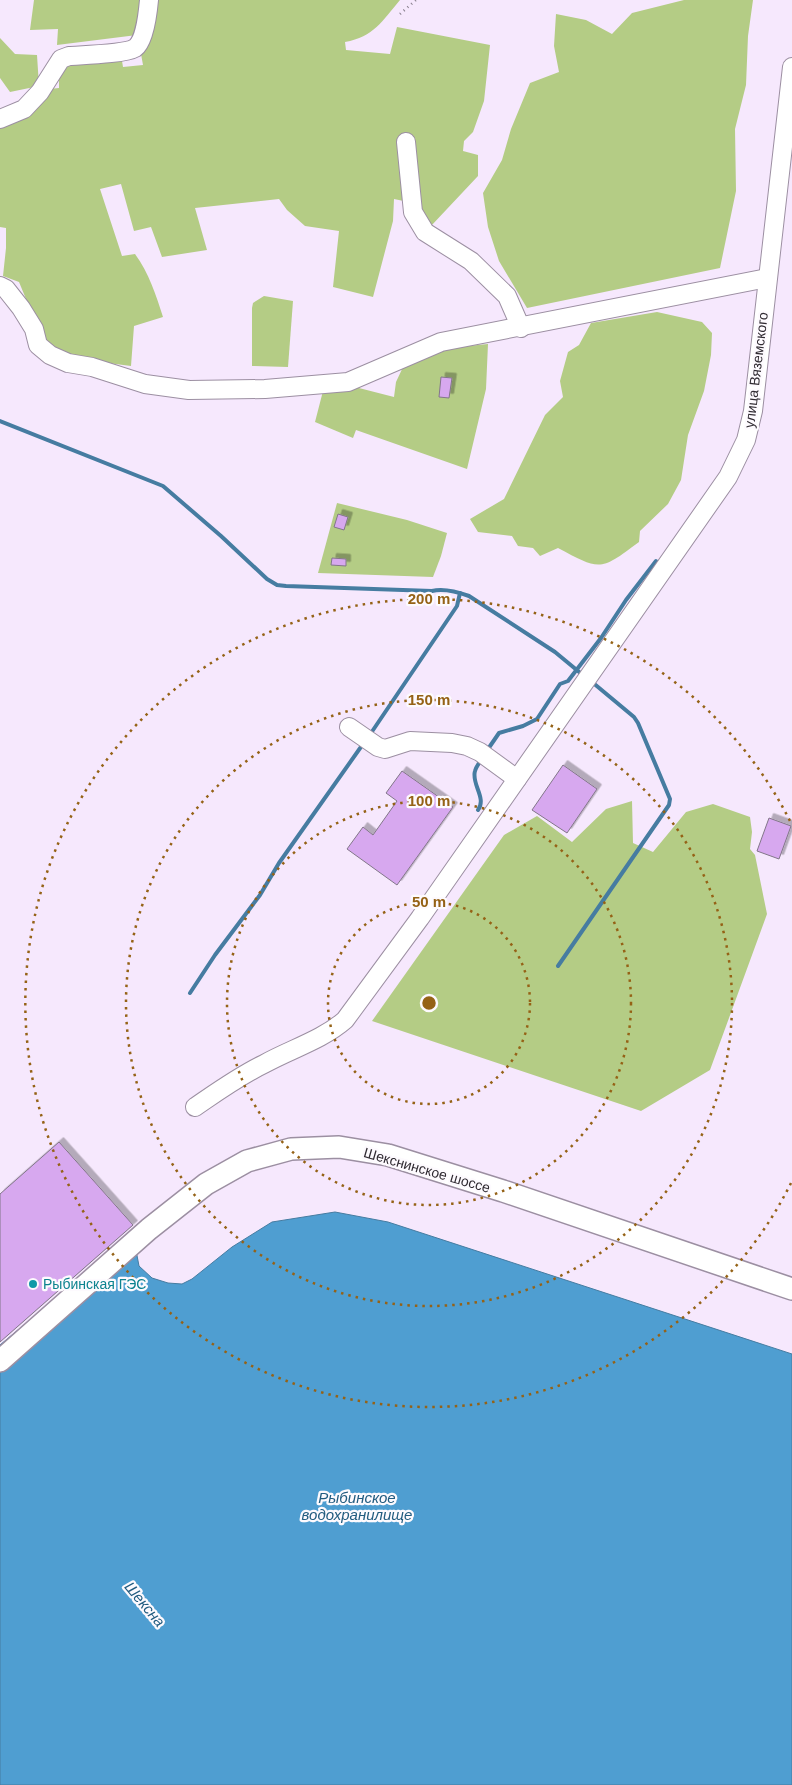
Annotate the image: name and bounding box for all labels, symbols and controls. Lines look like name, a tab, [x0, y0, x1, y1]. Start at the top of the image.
street label: улица Вяземского	[741, 311, 771, 429]
text: 200 m	[408, 590, 450, 607]
text: 150 m	[408, 691, 450, 708]
text: 100 m	[408, 792, 450, 809]
text: 50 m	[412, 893, 446, 910]
centre of rings	[420, 994, 438, 1012]
street label: Шекснинское шоссе	[362, 1144, 492, 1196]
place label: Рыбинская ГЭС	[43, 1276, 146, 1292]
marker: Рыбинская ГЭС	[27, 1278, 39, 1290]
water label: Рыбинское водохранилище	[302, 1489, 412, 1523]
water label: Шексна	[121, 1578, 169, 1630]

